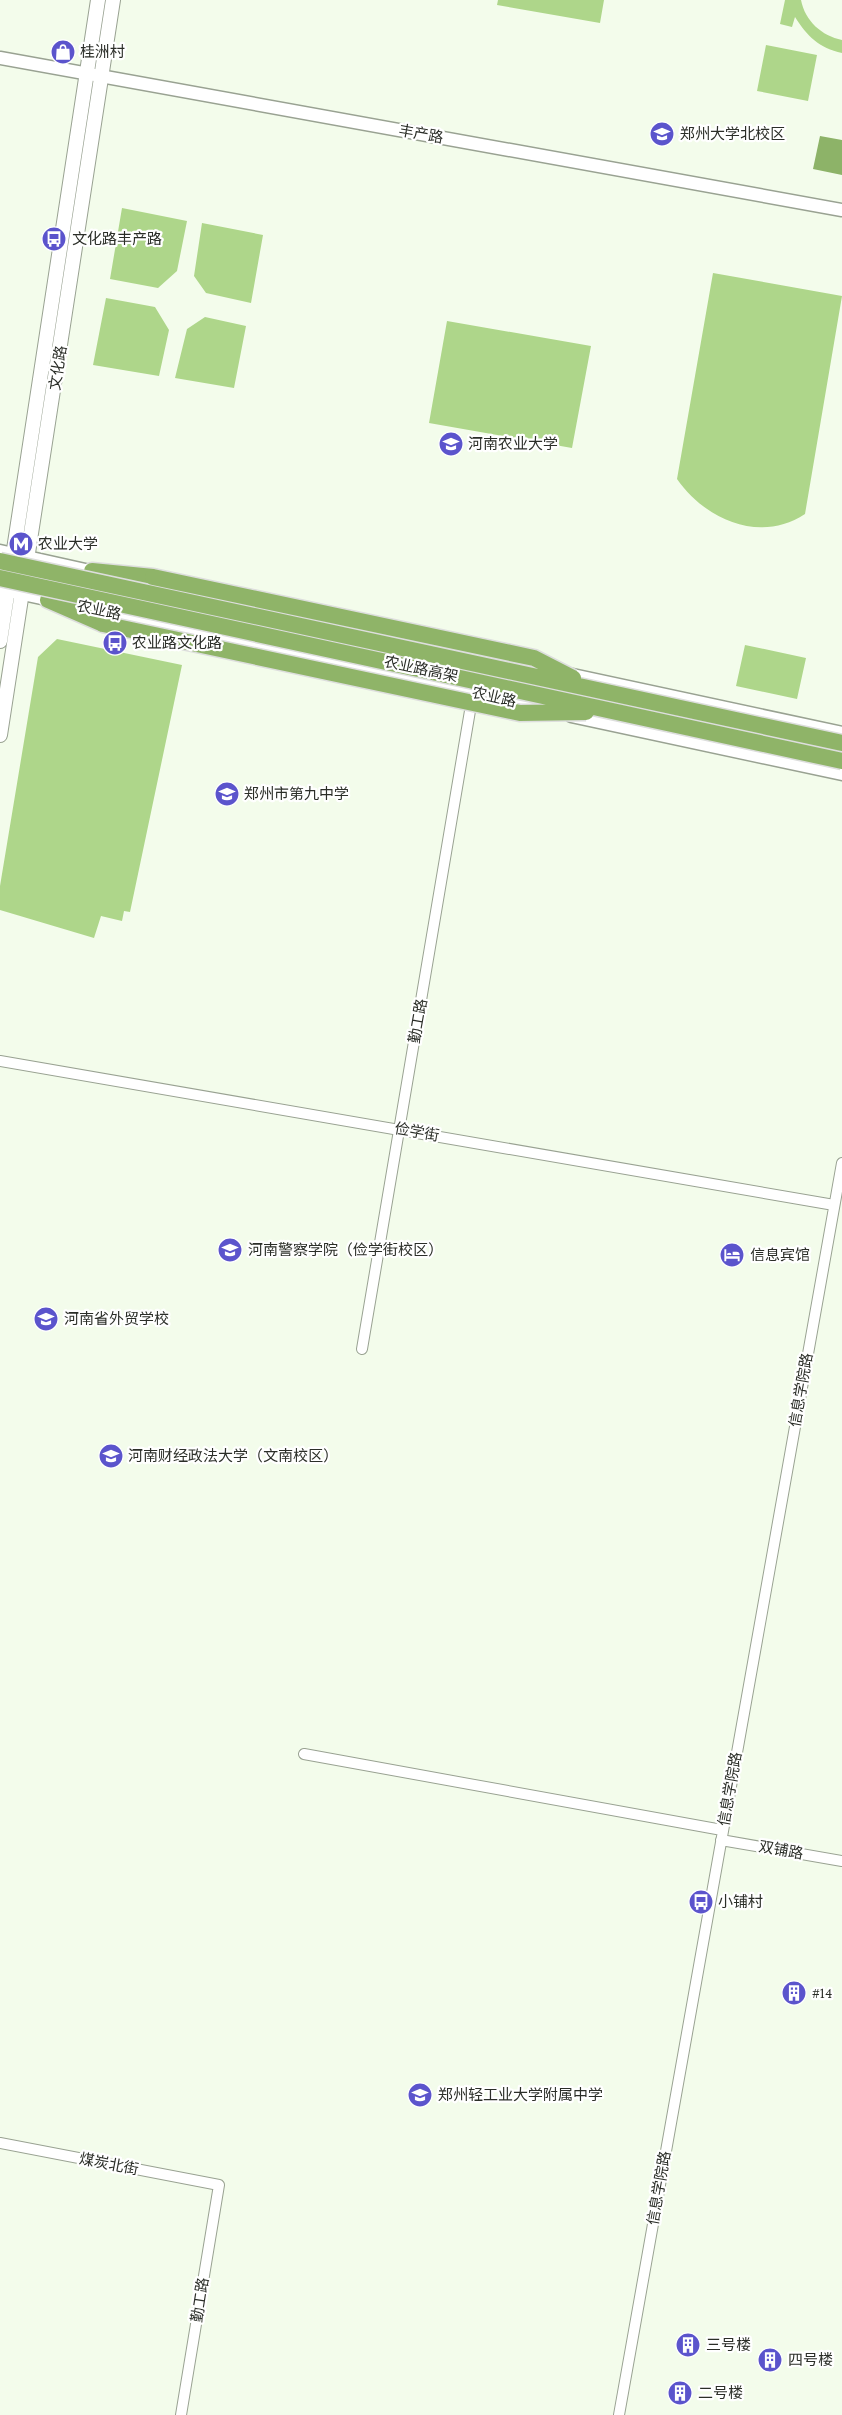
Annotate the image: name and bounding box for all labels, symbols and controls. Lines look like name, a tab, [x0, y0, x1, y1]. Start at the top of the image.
shop icon: 桂洲村	[50, 39, 76, 65]
place label: 桂洲村	[80, 43, 125, 60]
school or university icon: 郑州大学北校区	[649, 121, 675, 147]
street label: 丰产路	[397, 122, 445, 146]
place label: 郑州大学北校区	[680, 125, 785, 142]
bus stop icon: 文化路丰产路	[41, 226, 67, 252]
place label: 文化路丰产路	[72, 230, 162, 247]
street label: 文化路	[46, 344, 69, 391]
school or university icon: 河南农业大学	[438, 431, 464, 457]
place label: 河南农业大学	[468, 436, 558, 452]
metro station icon: 农业大学	[8, 531, 34, 557]
place label: 农业大学	[38, 536, 98, 552]
street label: 农业路	[75, 597, 123, 623]
bus stop icon: 农业路文化路	[102, 630, 128, 656]
place label: 农业路文化路	[132, 634, 222, 651]
street label: 农业路高架	[383, 653, 459, 685]
street label: 农业路	[470, 684, 518, 710]
school or university icon: 郑州市第九中学	[214, 781, 240, 807]
place label: 郑州市第九中学	[244, 785, 349, 802]
street label: 勤工路	[406, 997, 430, 1045]
street label: 俭学街	[393, 1120, 441, 1144]
school or university icon: 河南警察学院（俭学街校区）	[217, 1237, 243, 1263]
place label: 河南警察学院（俭学街校区）	[248, 1241, 443, 1258]
hotel icon: 信息宾馆	[719, 1242, 745, 1268]
place label: 信息宾馆	[750, 1247, 810, 1263]
school or university icon: 河南省外贸学校	[33, 1306, 59, 1332]
place label: 河南省外贸学校	[64, 1310, 169, 1327]
street label: 信息学院路	[787, 1352, 815, 1428]
school or university icon: 河南财经政法大学（文南校区）	[98, 1443, 124, 1469]
place label: 河南财经政法大学（文南校区）	[128, 1447, 338, 1464]
street label: 信息学院路	[716, 1751, 744, 1827]
street label: 双铺路	[757, 1838, 805, 1862]
bus stop icon: 小铺村	[688, 1889, 714, 1915]
place label: 小铺村	[718, 1893, 763, 1910]
building icon: #14	[781, 1980, 807, 2006]
place label: #14	[812, 1985, 832, 2001]
school or university icon: 郑州轻工业大学附属中学	[407, 2082, 433, 2108]
place label: 郑州轻工业大学附属中学	[438, 2086, 603, 2103]
street label: 煤炭北街	[78, 2149, 140, 2178]
street label: 信息学院路	[645, 2150, 673, 2226]
street label: 勤工路	[189, 2277, 211, 2323]
building icon: 三号楼	[675, 2332, 701, 2358]
place label: 三号楼	[706, 2337, 751, 2353]
building icon: 四号楼	[757, 2347, 783, 2373]
place label: 四号楼	[788, 2352, 833, 2368]
building icon: 二号楼	[667, 2380, 693, 2406]
place label: 二号楼	[698, 2385, 743, 2401]

